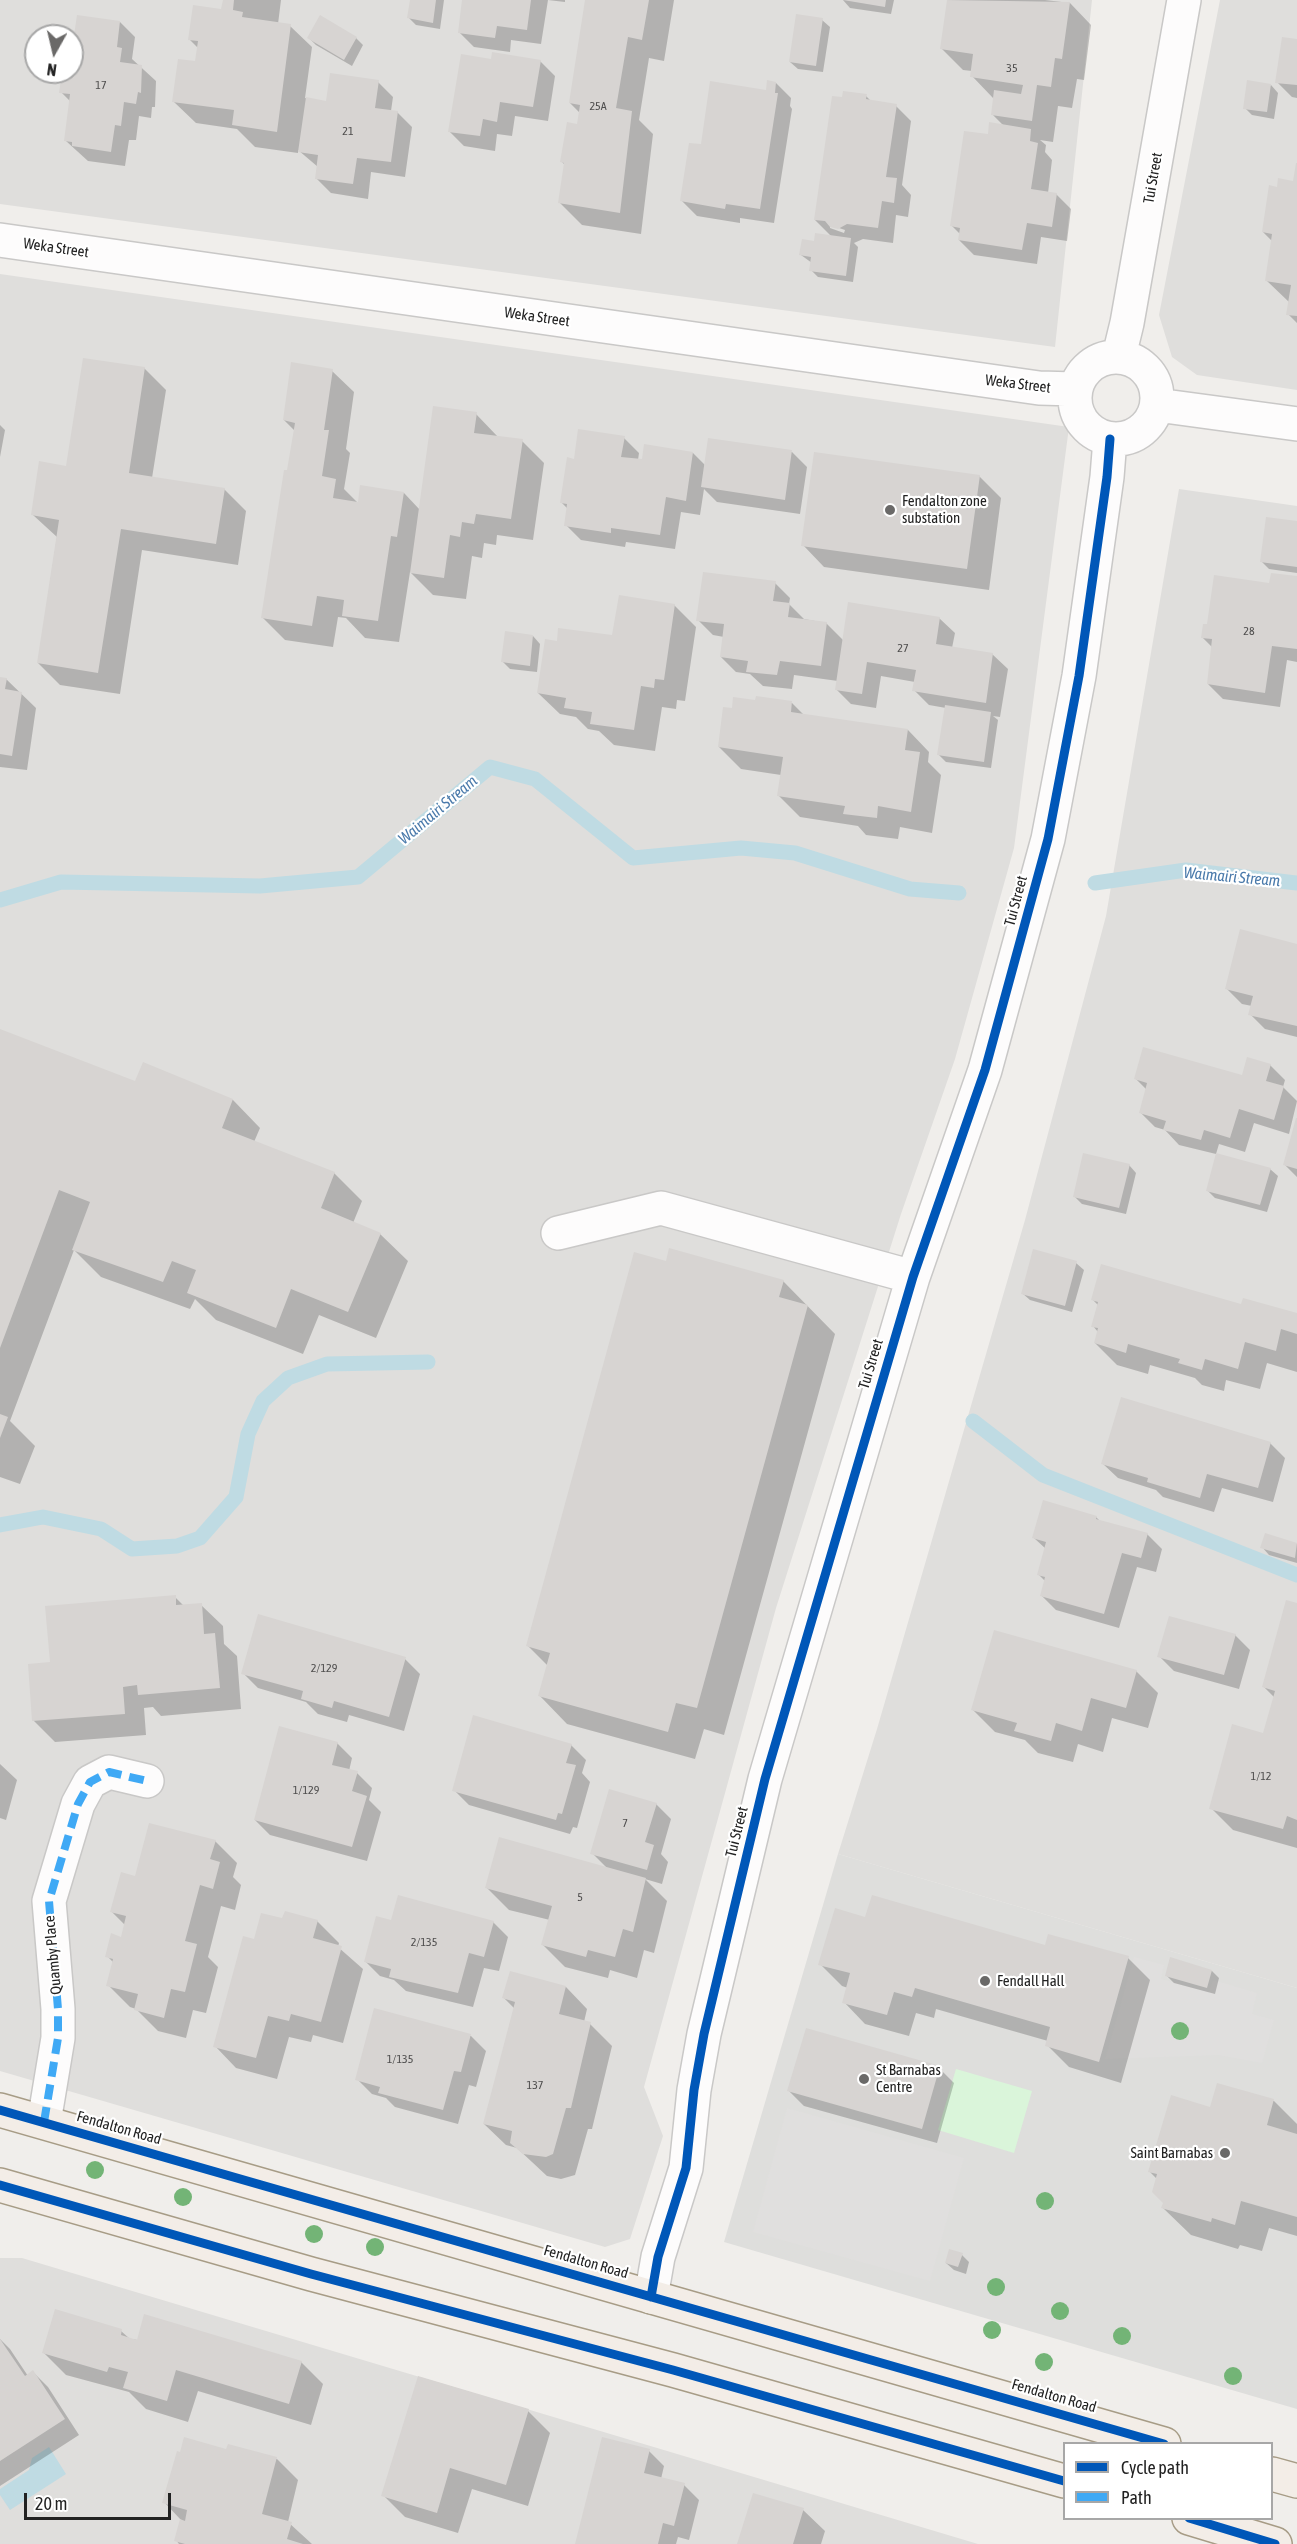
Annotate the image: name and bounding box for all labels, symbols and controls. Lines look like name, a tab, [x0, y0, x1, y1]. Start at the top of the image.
north arrow	[24, 24, 84, 84]
text: N	[46, 60, 58, 79]
house number: 35	[1006, 61, 1018, 75]
house number: 17	[95, 78, 107, 92]
house number: 25A	[589, 99, 607, 113]
house number: 21	[342, 124, 354, 138]
street label: Tui Street	[1140, 151, 1166, 205]
street label: Weka Street	[22, 235, 90, 261]
street label: Weka Street	[503, 304, 571, 330]
street label: Weka Street	[984, 371, 1052, 397]
place label: Fendalton zone substation	[902, 492, 987, 527]
marker: Fendalton zone substation	[883, 503, 897, 517]
house number: 28	[1243, 624, 1255, 638]
house number: 27	[897, 641, 909, 655]
water label: Waimairi Stream	[395, 771, 481, 849]
water label: Waimairi Stream	[1183, 863, 1281, 891]
street label: Tui Street	[1001, 874, 1031, 928]
street label: Tui Street	[855, 1337, 887, 1391]
house number: 2/129	[311, 1661, 337, 1675]
house number: 1/12	[1251, 1769, 1271, 1783]
house number: 1/129	[293, 1783, 319, 1797]
street label: Tui Street	[722, 1805, 752, 1859]
house number: 7	[622, 1816, 628, 1830]
house number: 5	[577, 1890, 583, 1904]
street label: Quamby Place	[41, 1915, 65, 1995]
house number: 2/135	[411, 1935, 437, 1949]
place label: Fendall Hall	[997, 1972, 1065, 1990]
marker: Fendall Hall	[978, 1974, 992, 1988]
house number: 1/135	[387, 2052, 413, 2066]
place label: St Barnabas Centre	[876, 2061, 941, 2096]
marker: St Barnabas Centre	[857, 2072, 871, 2086]
house number: 137	[527, 2078, 543, 2092]
street label: Fendalton Road	[75, 2107, 163, 2149]
place label: Saint Barnabas	[1130, 2144, 1213, 2162]
marker: Saint Barnabas	[1218, 2146, 1232, 2160]
street label: Fendalton Road	[542, 2241, 630, 2283]
street label: Fendalton Road	[1010, 2375, 1098, 2417]
legend	[1063, 2442, 1273, 2520]
text: Cycle path	[1121, 2457, 1189, 2478]
scale bar	[27, 2481, 174, 2519]
text: Path	[1121, 2487, 1152, 2508]
text: 20 m	[35, 2493, 67, 2514]

